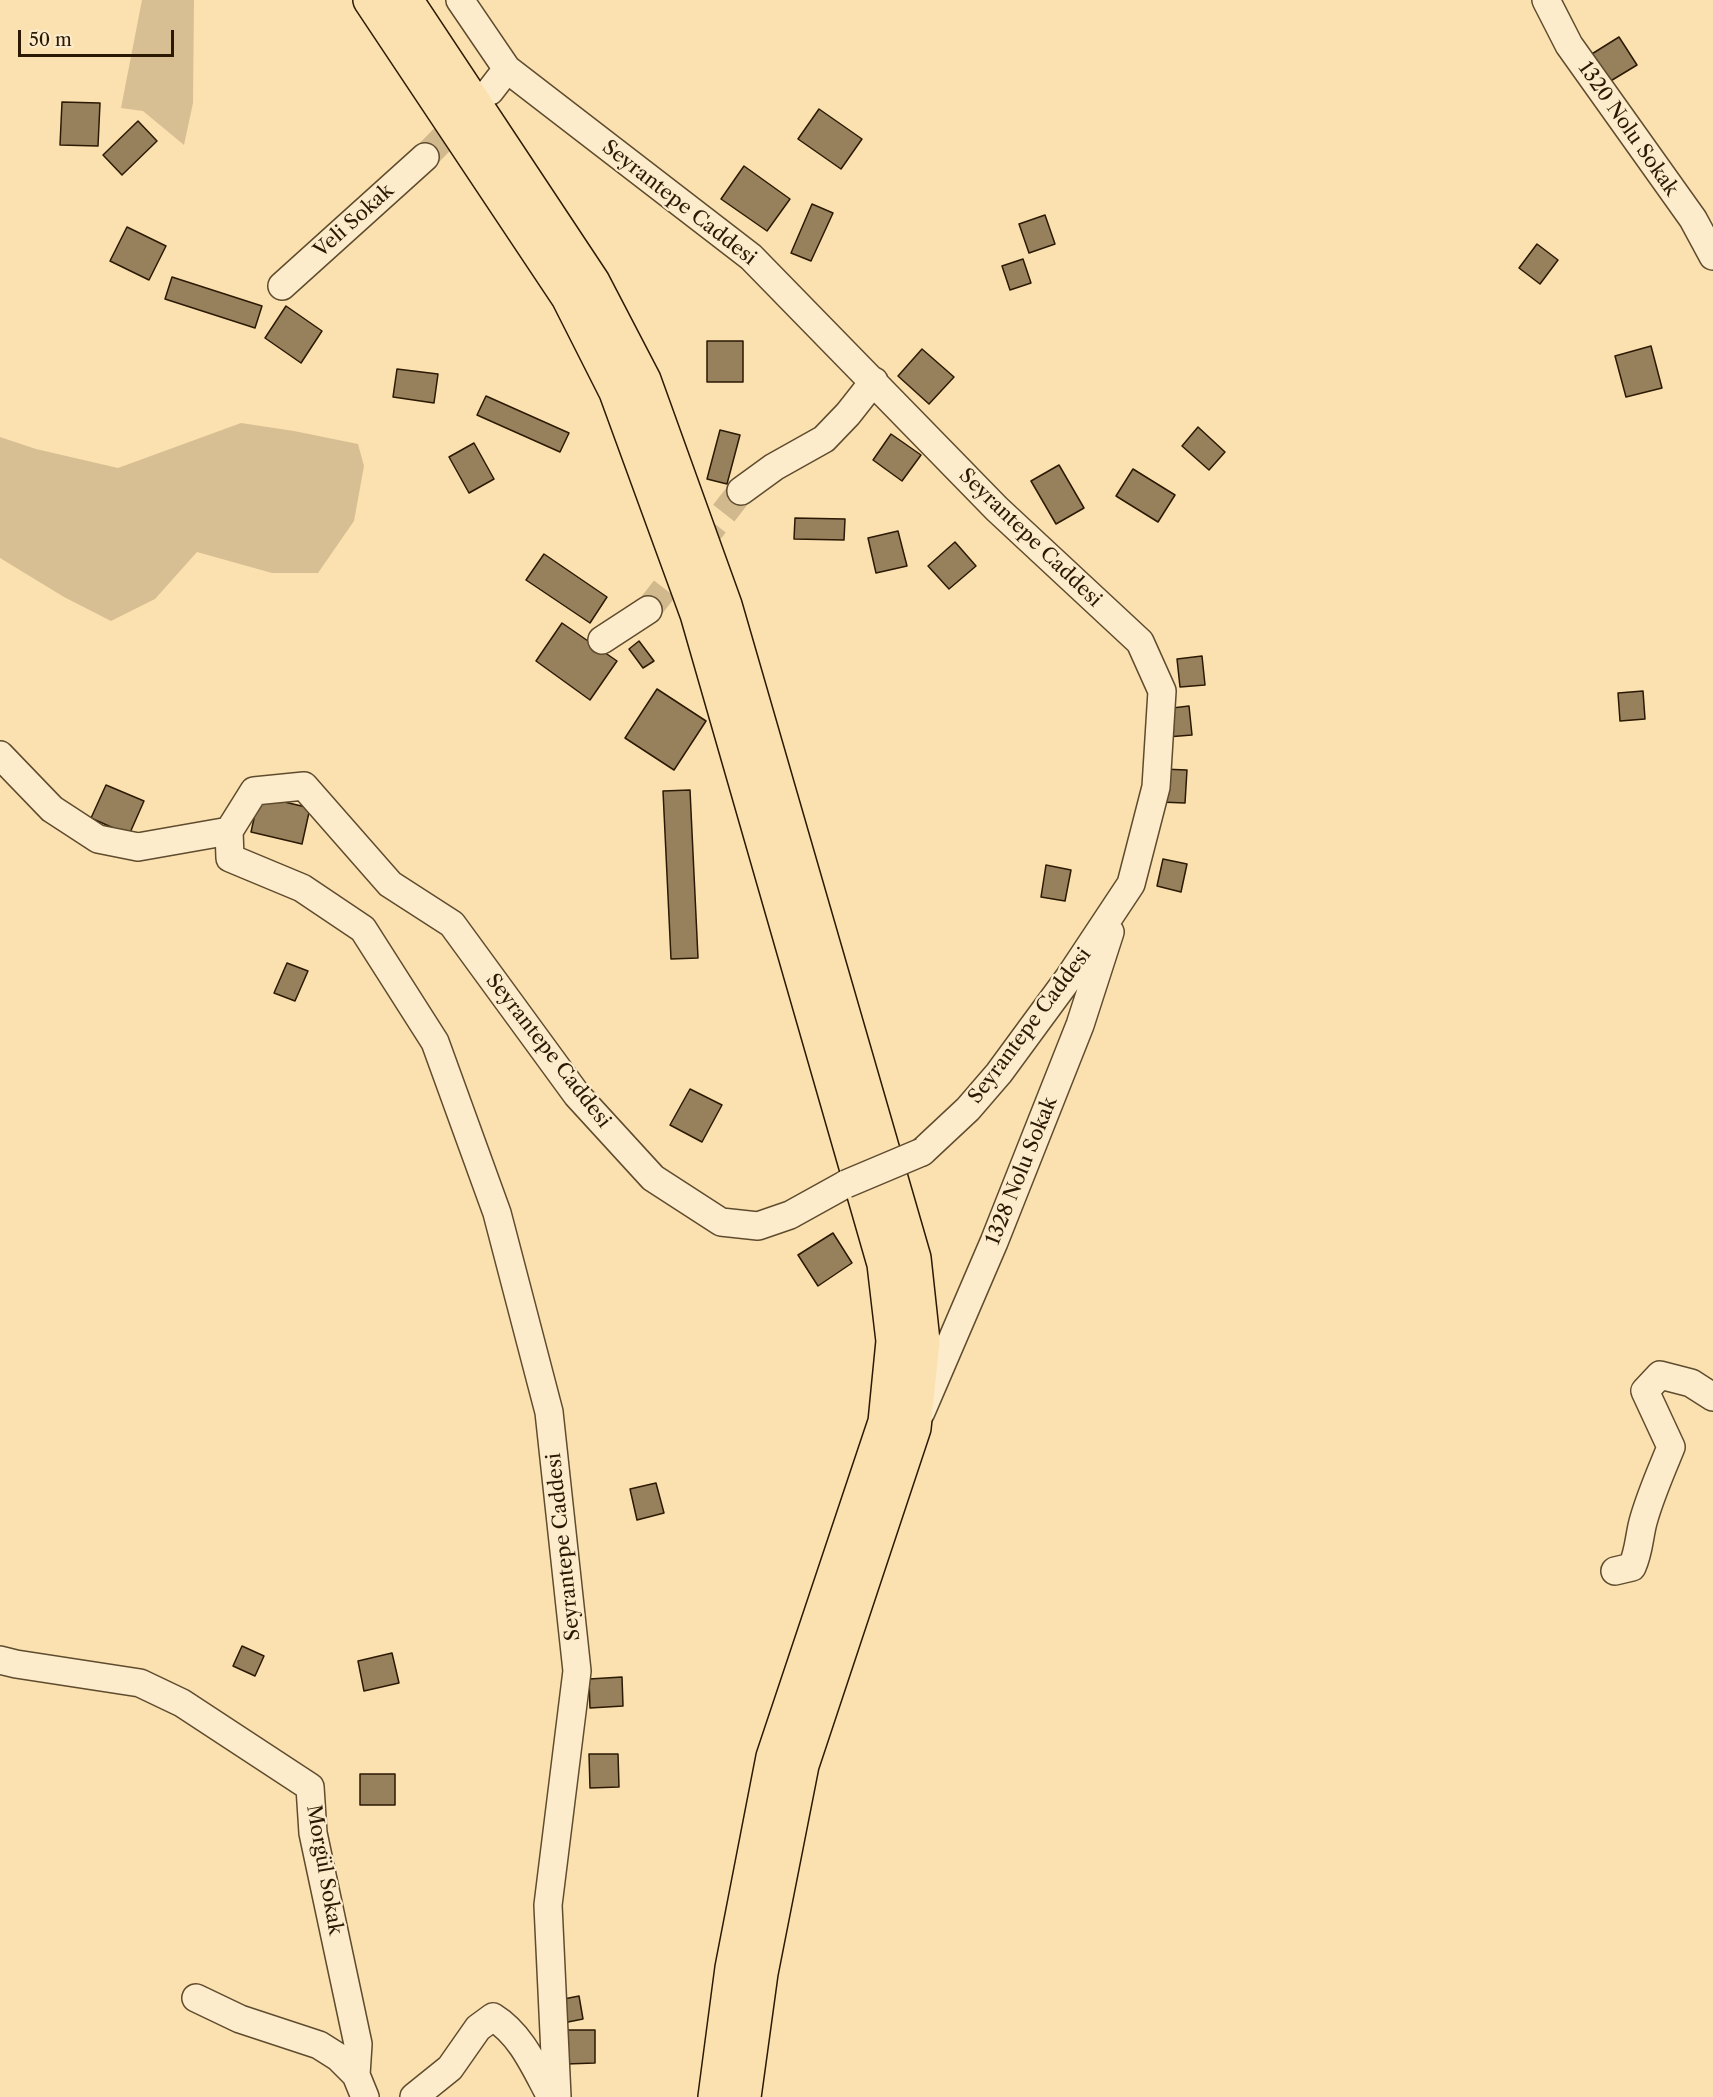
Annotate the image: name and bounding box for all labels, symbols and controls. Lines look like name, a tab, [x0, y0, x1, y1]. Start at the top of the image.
scale bar	[21, 18, 177, 56]
text: 50 m	[29, 29, 72, 51]
street label: 1320 Nolu Sokak	[1573, 57, 1683, 201]
street label: Seyrantepe Caddesi	[597, 135, 761, 271]
street label: Veli Sokak	[309, 179, 399, 263]
street label: Seyrantepe Caddesi	[954, 464, 1106, 612]
street label: Seyrantepe Caddesi	[964, 943, 1096, 1109]
street label: Seyrantepe Caddesi	[480, 969, 616, 1133]
street label: 1328 Nolu Sokak	[981, 1094, 1063, 1248]
street label: Seyrantepe Caddesi	[542, 1452, 586, 1642]
street label: Morgül Sokak	[301, 1803, 347, 1937]

